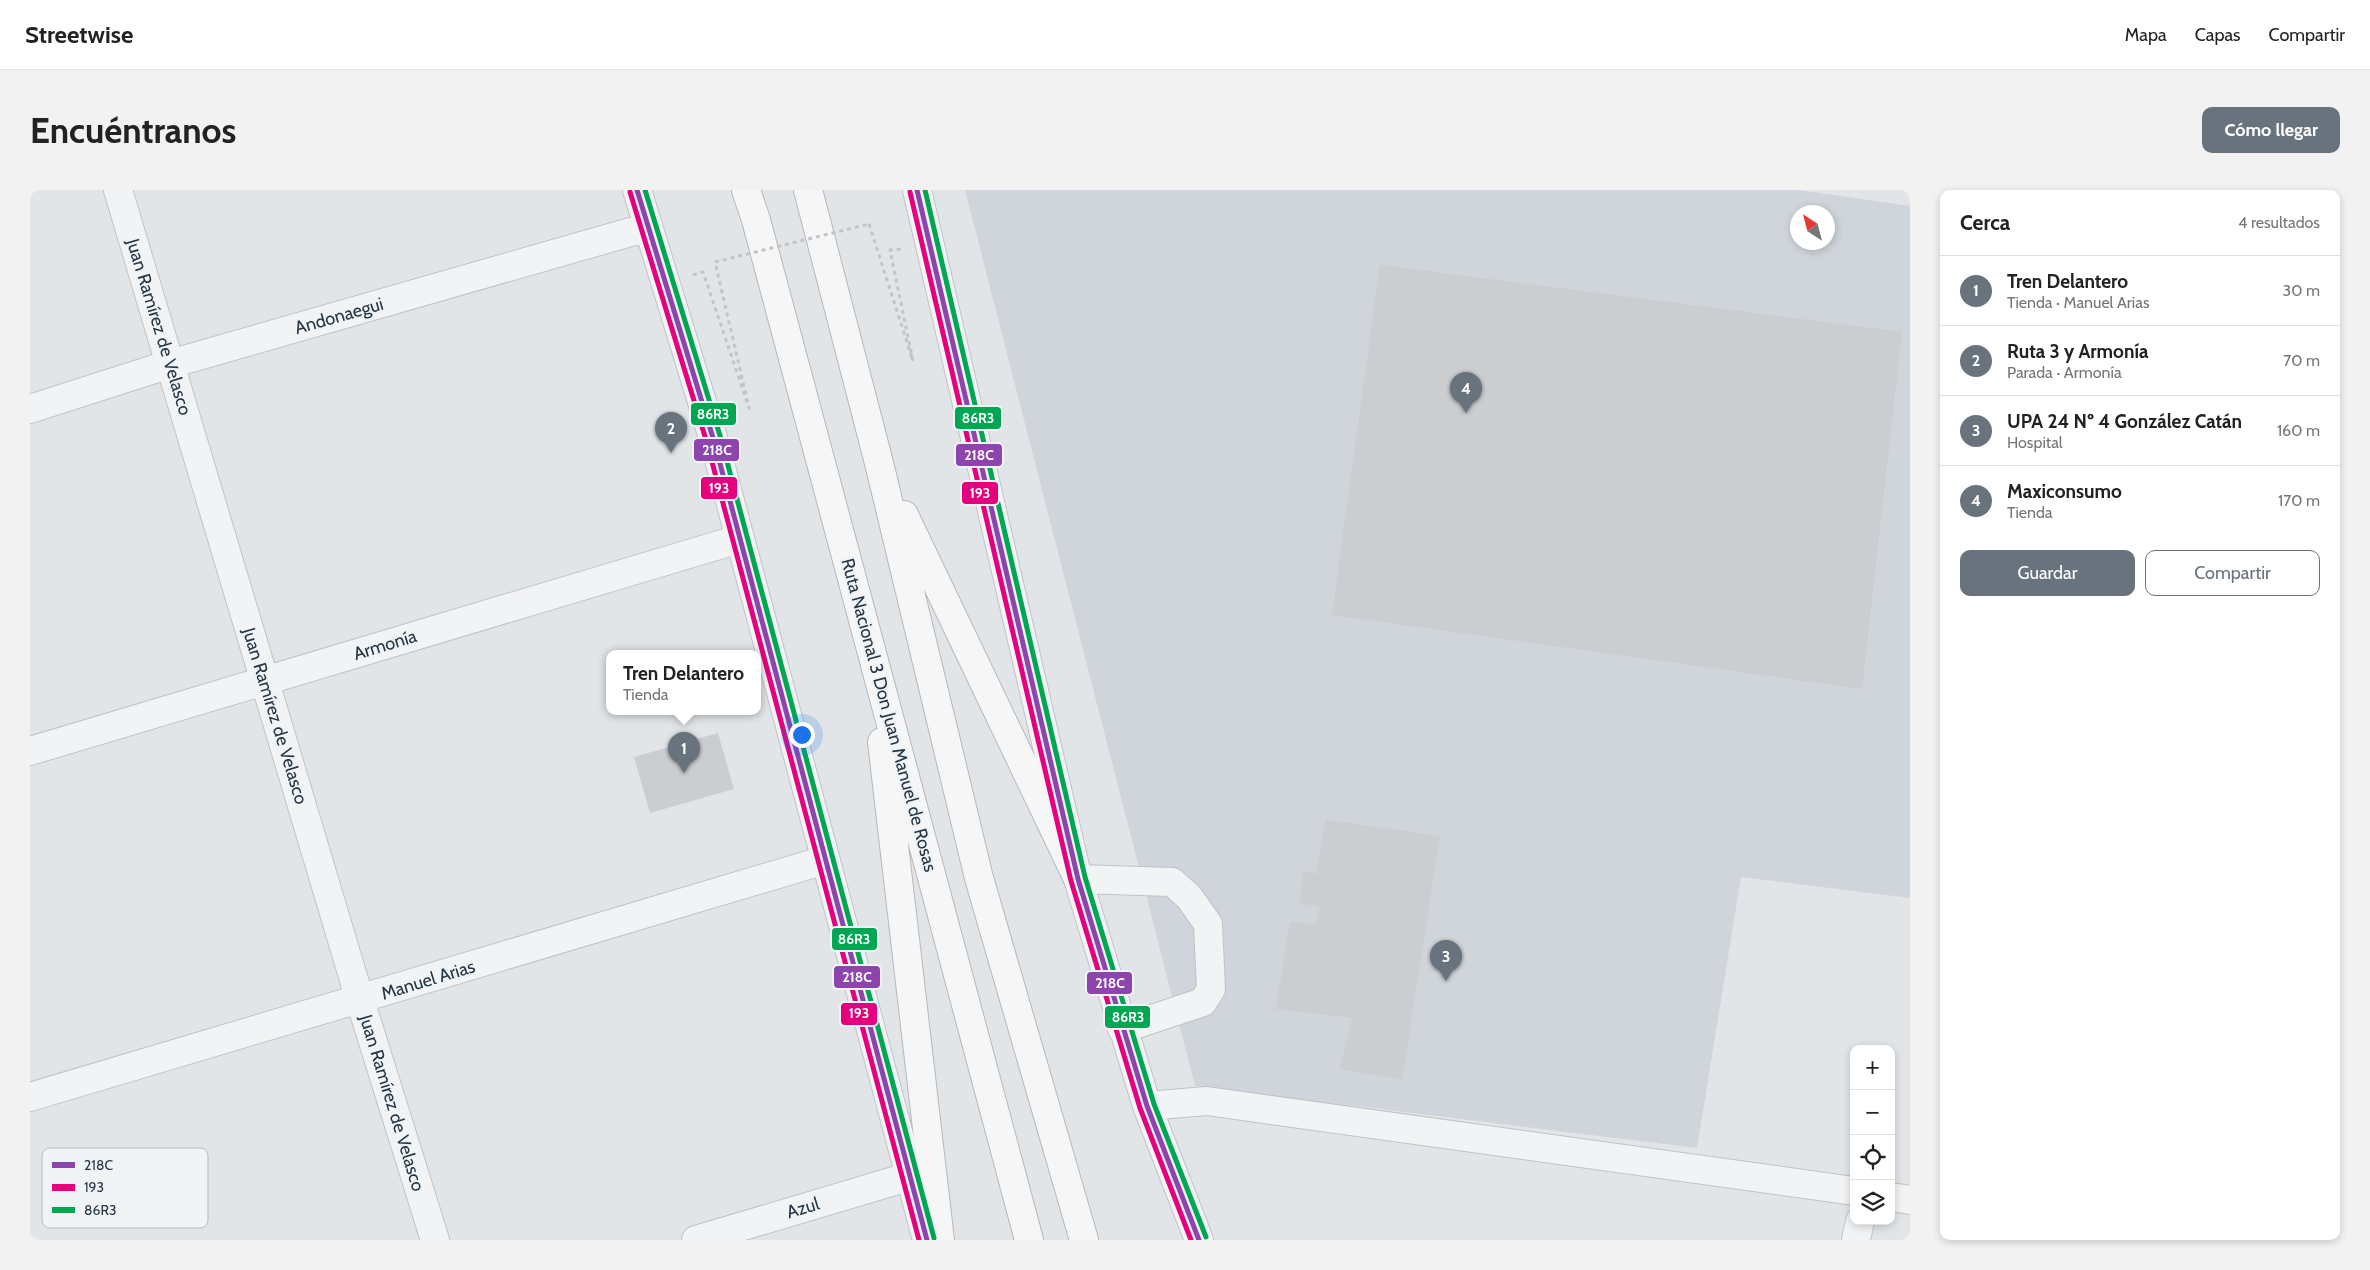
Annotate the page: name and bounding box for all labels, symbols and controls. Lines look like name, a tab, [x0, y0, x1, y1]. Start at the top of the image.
text: Streetwise	[25, 20, 133, 49]
text: Mapa	[2125, 24, 2167, 46]
text: Capas	[2195, 24, 2241, 46]
text: Compartir	[2269, 24, 2345, 46]
button: Cómo llegar	[2202, 107, 2340, 153]
text: Encuéntranos	[30, 109, 236, 152]
north arrow	[1790, 205, 1835, 250]
text: Cerca	[1960, 210, 2010, 235]
text: 4 resultados	[2238, 213, 2320, 232]
street label: Juan Ramírez de Velasco	[121, 235, 196, 418]
text: Tren Delantero	[2007, 270, 2128, 293]
text: 1	[1973, 281, 1979, 300]
text: 30 m	[2283, 281, 2320, 300]
street label: Andonaegui	[292, 293, 386, 339]
text: Tienda · Manuel Arias	[2007, 293, 2150, 312]
text: Ruta 3 y Armonía	[2007, 340, 2148, 363]
text: 2	[1972, 351, 1980, 370]
text: 70 m	[2283, 351, 2320, 370]
text: Parada · Armonía	[2007, 363, 2122, 382]
pin: 4	[1450, 372, 1482, 413]
line badge: 86R3	[690, 402, 737, 426]
text: 86R3	[697, 405, 729, 423]
line badge: 86R3	[954, 406, 1002, 430]
text: 86R3	[962, 409, 994, 427]
text: UPA 24 Nº 4 González Catán	[2007, 410, 2242, 433]
pin: 2	[655, 412, 687, 453]
text: 3	[1972, 421, 1980, 440]
text: 160 m	[2277, 421, 2320, 440]
text: Hospital	[2007, 433, 2063, 452]
line badge: 218C	[693, 438, 740, 462]
text: 218C	[702, 441, 732, 459]
line badge: 218C	[955, 443, 1003, 467]
text: 218C	[964, 446, 994, 464]
line badge: 193	[700, 476, 738, 500]
text: 193	[709, 479, 729, 497]
text: Maxiconsumo	[2007, 480, 2122, 503]
line badge: 193	[961, 481, 999, 505]
text: 193	[970, 484, 990, 502]
text: 4	[1971, 491, 1981, 510]
text: 170 m	[2278, 491, 2320, 510]
text: Tienda	[2007, 503, 2052, 522]
button: Guardar	[1960, 550, 2135, 596]
button: Compartir	[2145, 550, 2320, 596]
street label: Ruta Nacional 3 Don Juan Manuel de Rosas	[837, 556, 941, 874]
street label: Juan Ramírez de Velasco	[237, 624, 312, 807]
street label: Armonía	[351, 625, 420, 665]
popup	[606, 650, 761, 715]
text: Tren Delantero	[623, 662, 744, 685]
text: Tienda	[623, 685, 668, 704]
your location	[789, 722, 815, 748]
pin: 1	[668, 732, 700, 773]
line badge: 86R3	[831, 927, 878, 951]
text: 86R3	[838, 930, 870, 948]
pin: 3	[1430, 940, 1462, 981]
street label: Manuel Arias	[378, 955, 478, 1005]
line badge: 218C	[833, 965, 881, 989]
text: 218C	[842, 968, 872, 986]
line badge: 218C	[1086, 971, 1133, 995]
text: 218C	[1095, 974, 1125, 992]
line badge: 193	[840, 1002, 878, 1026]
text: 193	[849, 1004, 869, 1022]
line badge: 86R3	[1104, 1005, 1151, 1029]
text: 86R3	[1112, 1008, 1144, 1026]
street label: Juan Ramírez de Velasco	[354, 1011, 429, 1194]
map controls	[1850, 1045, 1895, 1225]
button: +	[1850, 1045, 1895, 1090]
button: −	[1850, 1090, 1895, 1135]
button: locate	[1850, 1135, 1895, 1180]
legend	[42, 1148, 208, 1228]
text: 218C	[84, 1156, 113, 1174]
text: 193	[84, 1178, 104, 1196]
button: layers	[1850, 1180, 1895, 1225]
street label: Azul	[784, 1192, 823, 1223]
text: 86R3	[84, 1201, 116, 1219]

